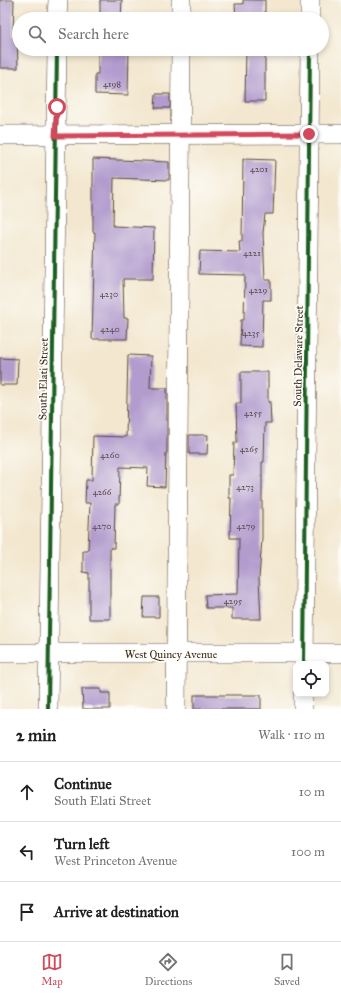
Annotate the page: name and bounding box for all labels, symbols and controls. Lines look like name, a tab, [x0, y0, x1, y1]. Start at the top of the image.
search box	[12, 12, 329, 56]
icon: search	[26, 23, 48, 45]
text: Search here	[58, 25, 129, 43]
house number: 4198	[103, 78, 121, 89]
route start	[48, 98, 66, 116]
route end	[300, 125, 318, 143]
house number: 4201	[250, 163, 269, 174]
house number: 4221	[243, 247, 261, 258]
house number: 4229	[249, 284, 268, 295]
house number: 4230	[100, 288, 118, 299]
street label: South Delaware Street	[291, 305, 306, 407]
house number: 4240	[100, 323, 120, 334]
house number: 4235	[242, 327, 260, 338]
street label: South Elati Street	[36, 338, 51, 420]
house number: 4255	[244, 407, 263, 418]
house number: 4265	[240, 443, 259, 454]
house number: 4260	[100, 449, 120, 460]
house number: 4273	[236, 481, 254, 492]
house number: 4266	[93, 486, 112, 497]
house number: 4270	[92, 520, 112, 531]
house number: 4279	[237, 520, 256, 531]
house number: 4295	[224, 595, 243, 606]
street label: West Quincy Avenue	[125, 648, 218, 661]
map controls	[293, 661, 329, 697]
button: locate	[293, 661, 329, 697]
text: 2 min	[16, 725, 56, 746]
text: Walk · 110 m	[258, 727, 325, 743]
text: Continue	[54, 775, 112, 793]
icon: ahead	[16, 781, 38, 803]
text: 10 m	[299, 784, 325, 800]
text: South Elati Street	[54, 793, 151, 809]
text: Turn left	[54, 835, 110, 853]
icon: left	[16, 841, 38, 863]
text: 100 m	[291, 844, 325, 860]
text: West Princeton Avenue	[54, 853, 177, 869]
icon: arrive	[16, 901, 38, 923]
text: Arrive at destination	[54, 903, 179, 921]
tab: Map	[41, 951, 63, 988]
tab: Directions	[145, 951, 192, 988]
tab: Saved	[274, 951, 300, 988]

